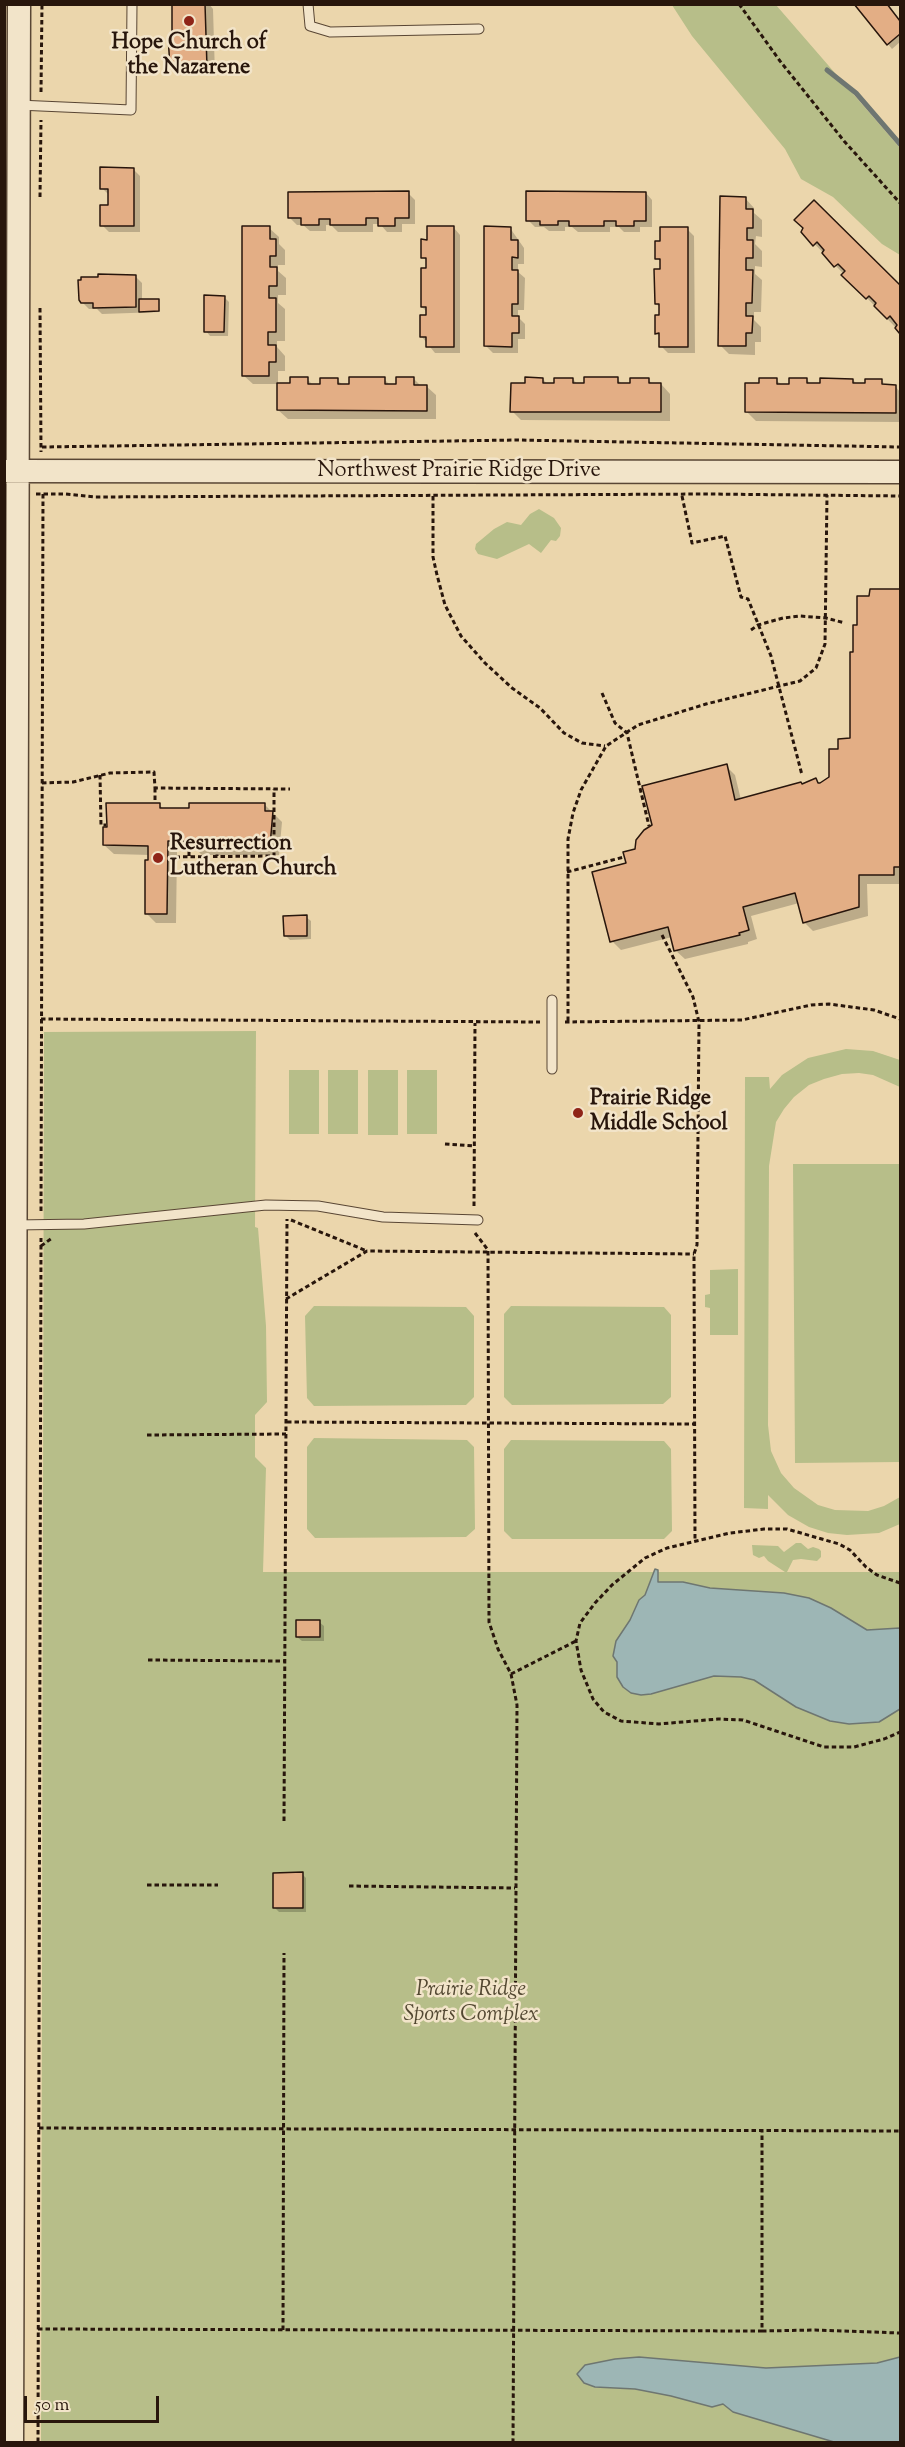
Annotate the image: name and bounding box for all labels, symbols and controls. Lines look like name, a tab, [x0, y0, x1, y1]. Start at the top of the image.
marker: Hope Church of the Nazarene	[182, 14, 196, 28]
place label: Hope Church of the Nazarene	[112, 31, 266, 82]
street label: Northwest Prairie Ridge Drive	[317, 459, 601, 485]
place label: Resurrection Lutheran Church	[170, 832, 337, 884]
marker: Resurrection Lutheran Church	[151, 851, 165, 865]
place label: Prairie Ridge Middle School	[590, 1087, 728, 1138]
marker: Prairie Ridge Middle School	[571, 1106, 585, 1120]
park label: Prairie Ridge Sports Complex	[403, 1978, 539, 2030]
scale bar	[27, 2384, 162, 2422]
text: 50 m	[35, 2393, 69, 2419]

